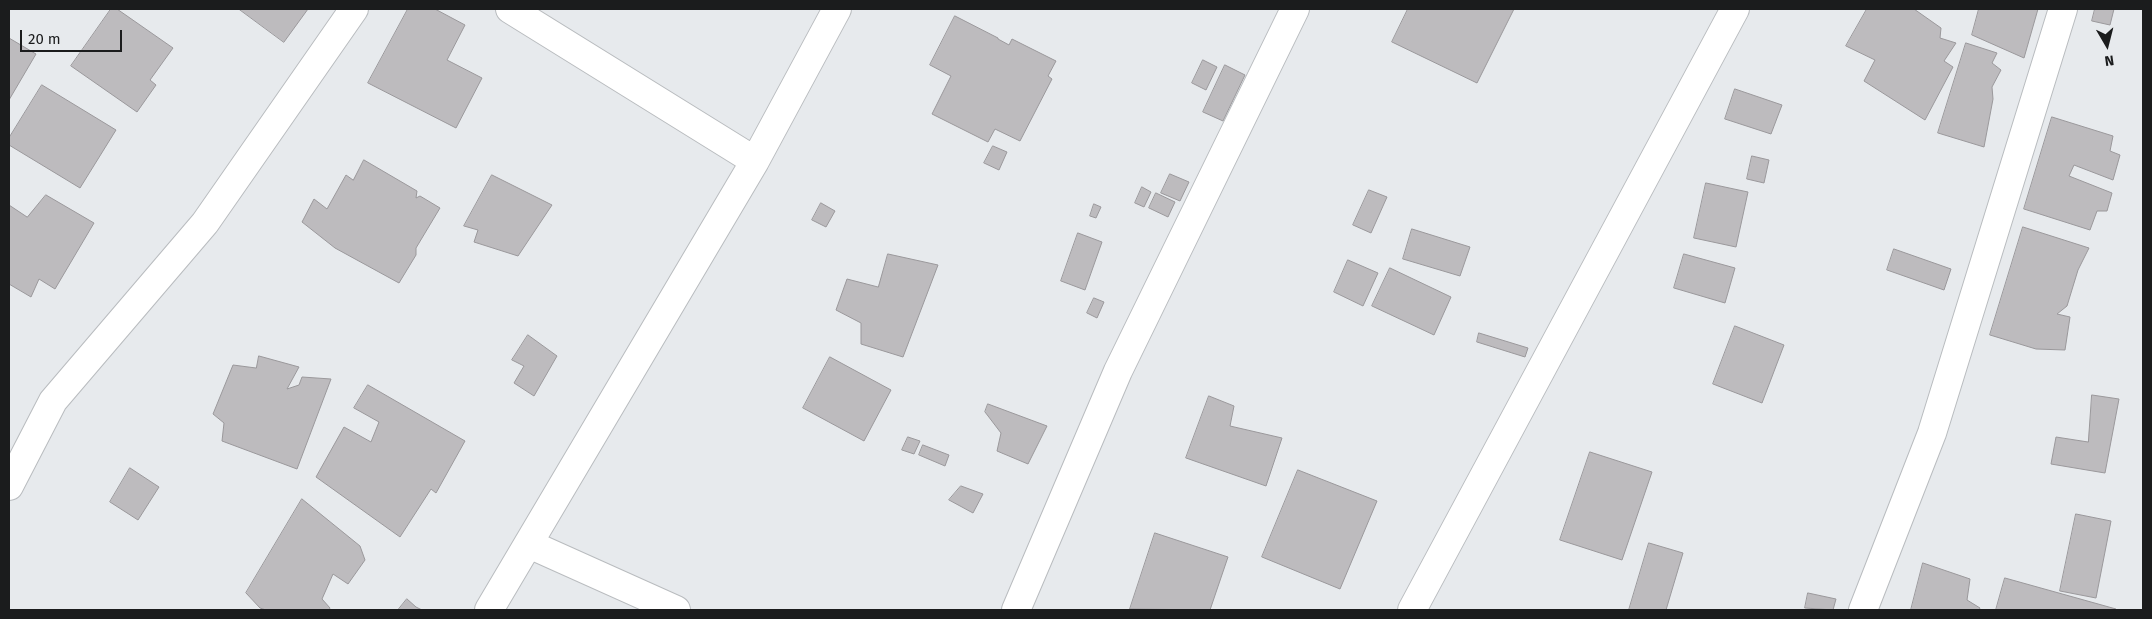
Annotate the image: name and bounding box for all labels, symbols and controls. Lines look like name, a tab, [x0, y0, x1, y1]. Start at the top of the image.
scale bar	[22, 20, 125, 52]
north arrow	[2082, 20, 2132, 70]
text: 20 m	[28, 30, 61, 48]
text: N	[2103, 51, 2115, 69]

